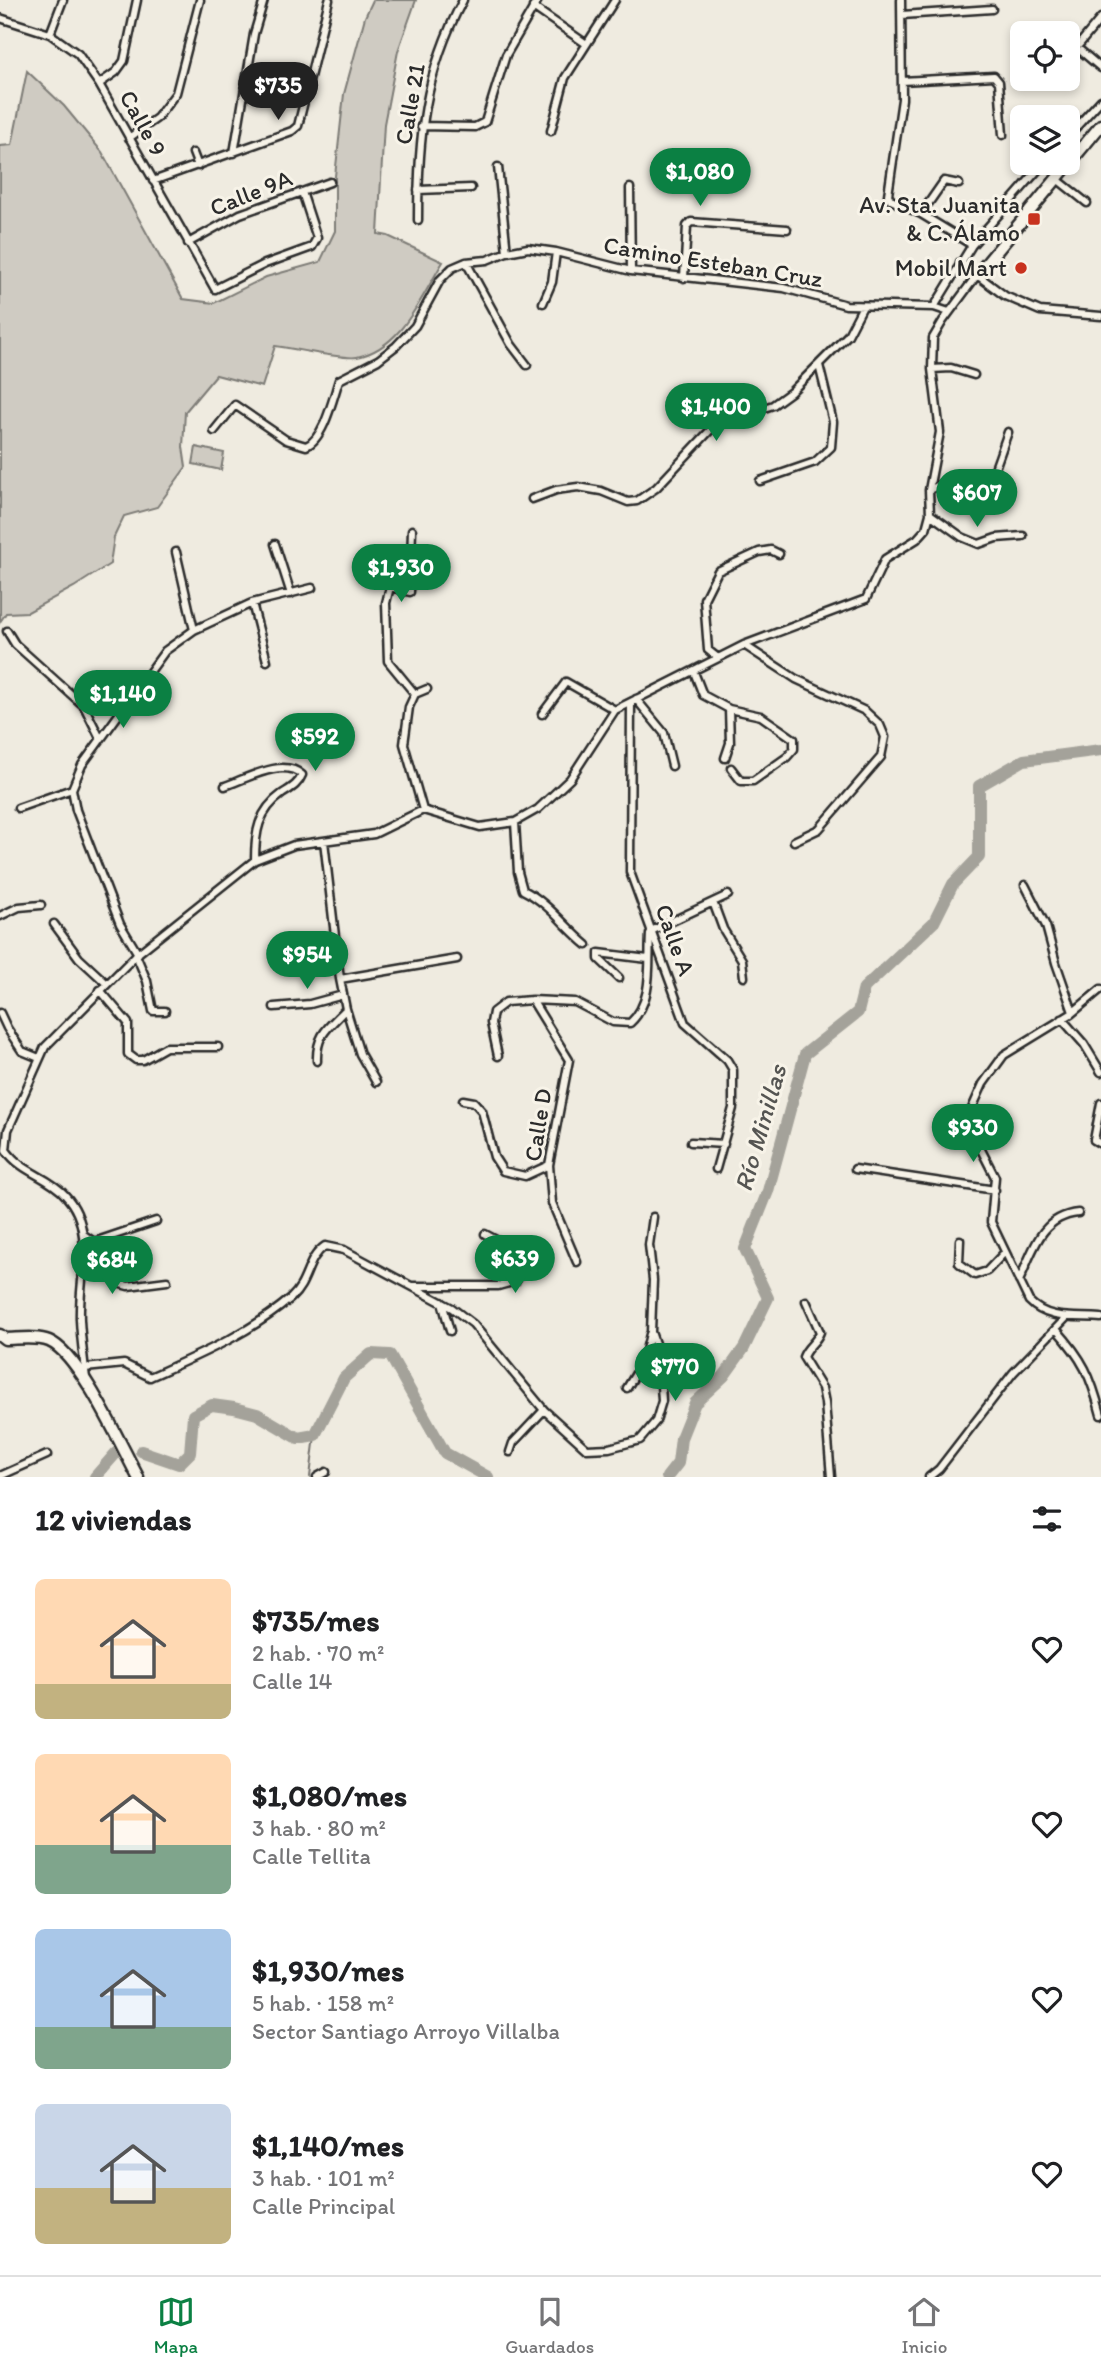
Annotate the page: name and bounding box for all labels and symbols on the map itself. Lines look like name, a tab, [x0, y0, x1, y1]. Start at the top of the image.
street label: Calle 21	[388, 61, 431, 147]
pin: $735	[237, 62, 319, 122]
street label: Calle 9	[114, 85, 173, 161]
pin: $1,080	[643, 148, 757, 208]
street label: Calle 9A	[205, 163, 296, 222]
place label: Av. Sta. Juanita & C. Álamo	[859, 190, 1020, 247]
marker: Av. Sta. Juanita & C. Álamo	[1026, 211, 1042, 227]
street label: Camino Esteban Cruz	[601, 230, 825, 293]
place label: Mobil Mart	[895, 253, 1007, 282]
marker: Mobil Mart	[1013, 260, 1029, 276]
pin: $1,400	[659, 384, 773, 443]
pin: $607	[936, 470, 1018, 529]
pin: $1,930	[344, 544, 458, 604]
pin: $1,140	[66, 670, 180, 730]
pin: $592	[274, 714, 356, 773]
street label: Calle A	[649, 900, 702, 979]
pin: $954	[266, 932, 348, 991]
water label: Río Minillas	[727, 1060, 794, 1195]
street label: Calle D	[517, 1086, 558, 1163]
pin: $930	[932, 1104, 1014, 1164]
pin: $684	[71, 1236, 153, 1296]
pin: $639	[474, 1236, 556, 1295]
pin: $770	[634, 1344, 716, 1403]

